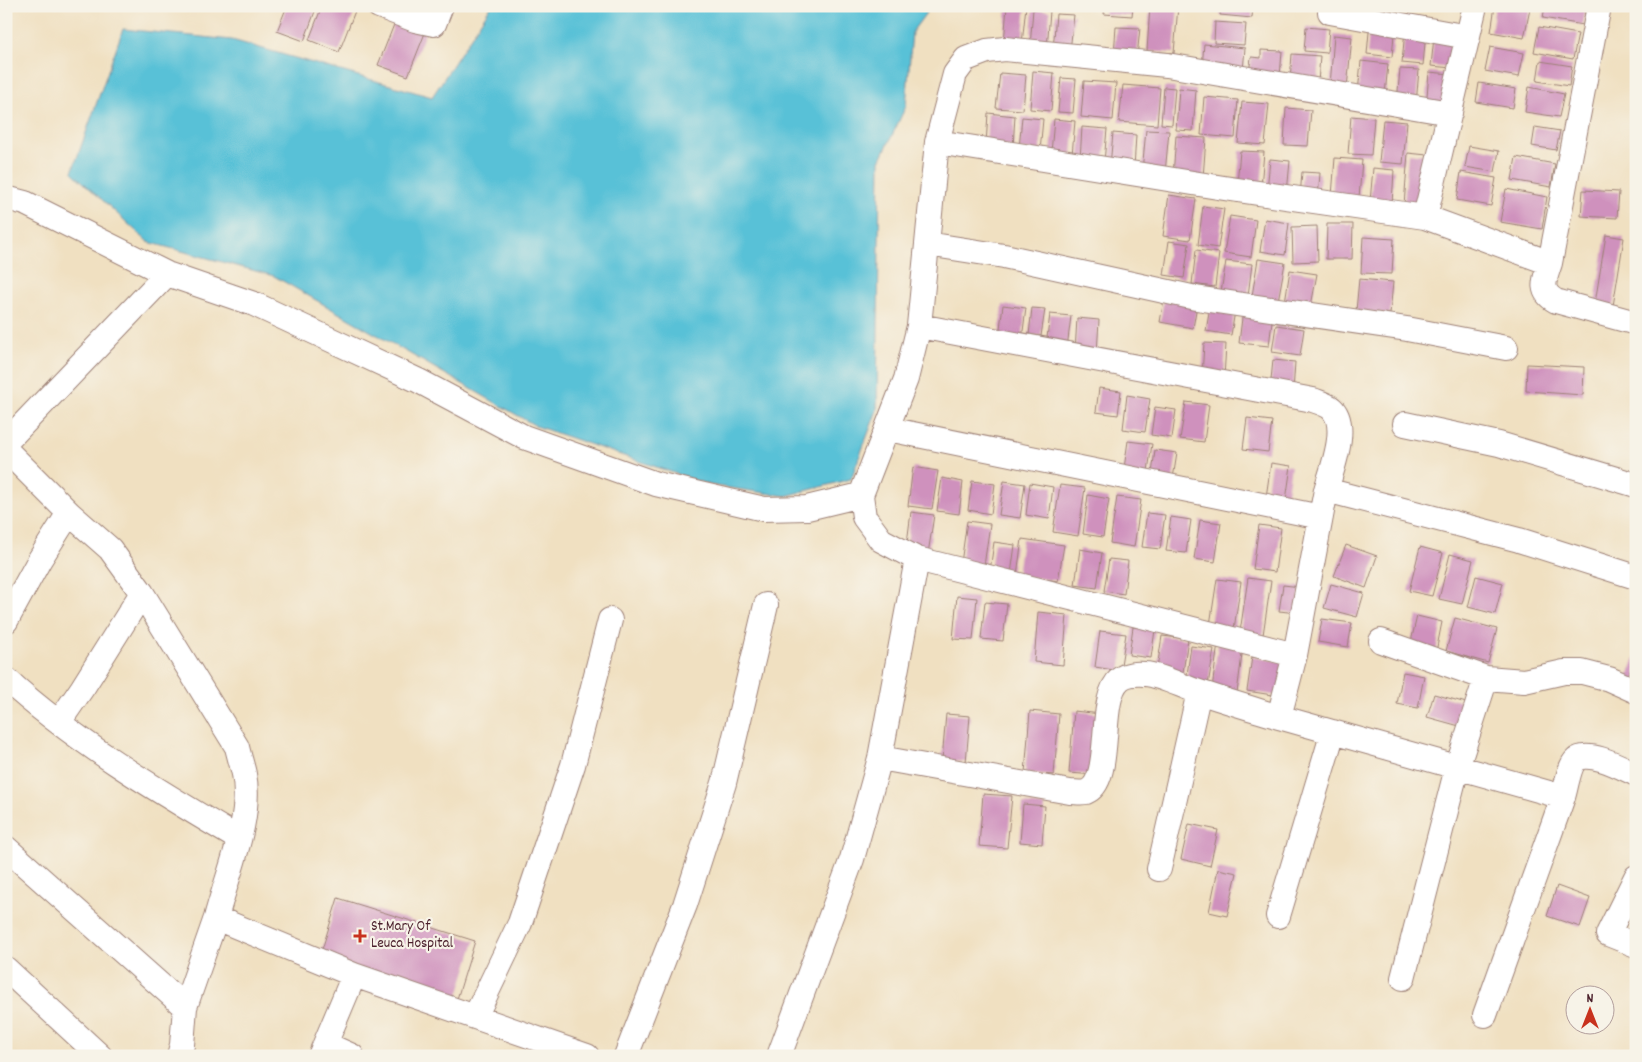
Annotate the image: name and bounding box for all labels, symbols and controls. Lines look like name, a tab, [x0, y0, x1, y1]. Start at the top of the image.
place label: St.Mary Of Leuca Hospital	[371, 916, 454, 955]
marker: St.Mary Of Leuca Hospital	[353, 929, 367, 943]
north arrow	[1564, 984, 1614, 1034]
text: N	[1587, 989, 1594, 1009]

